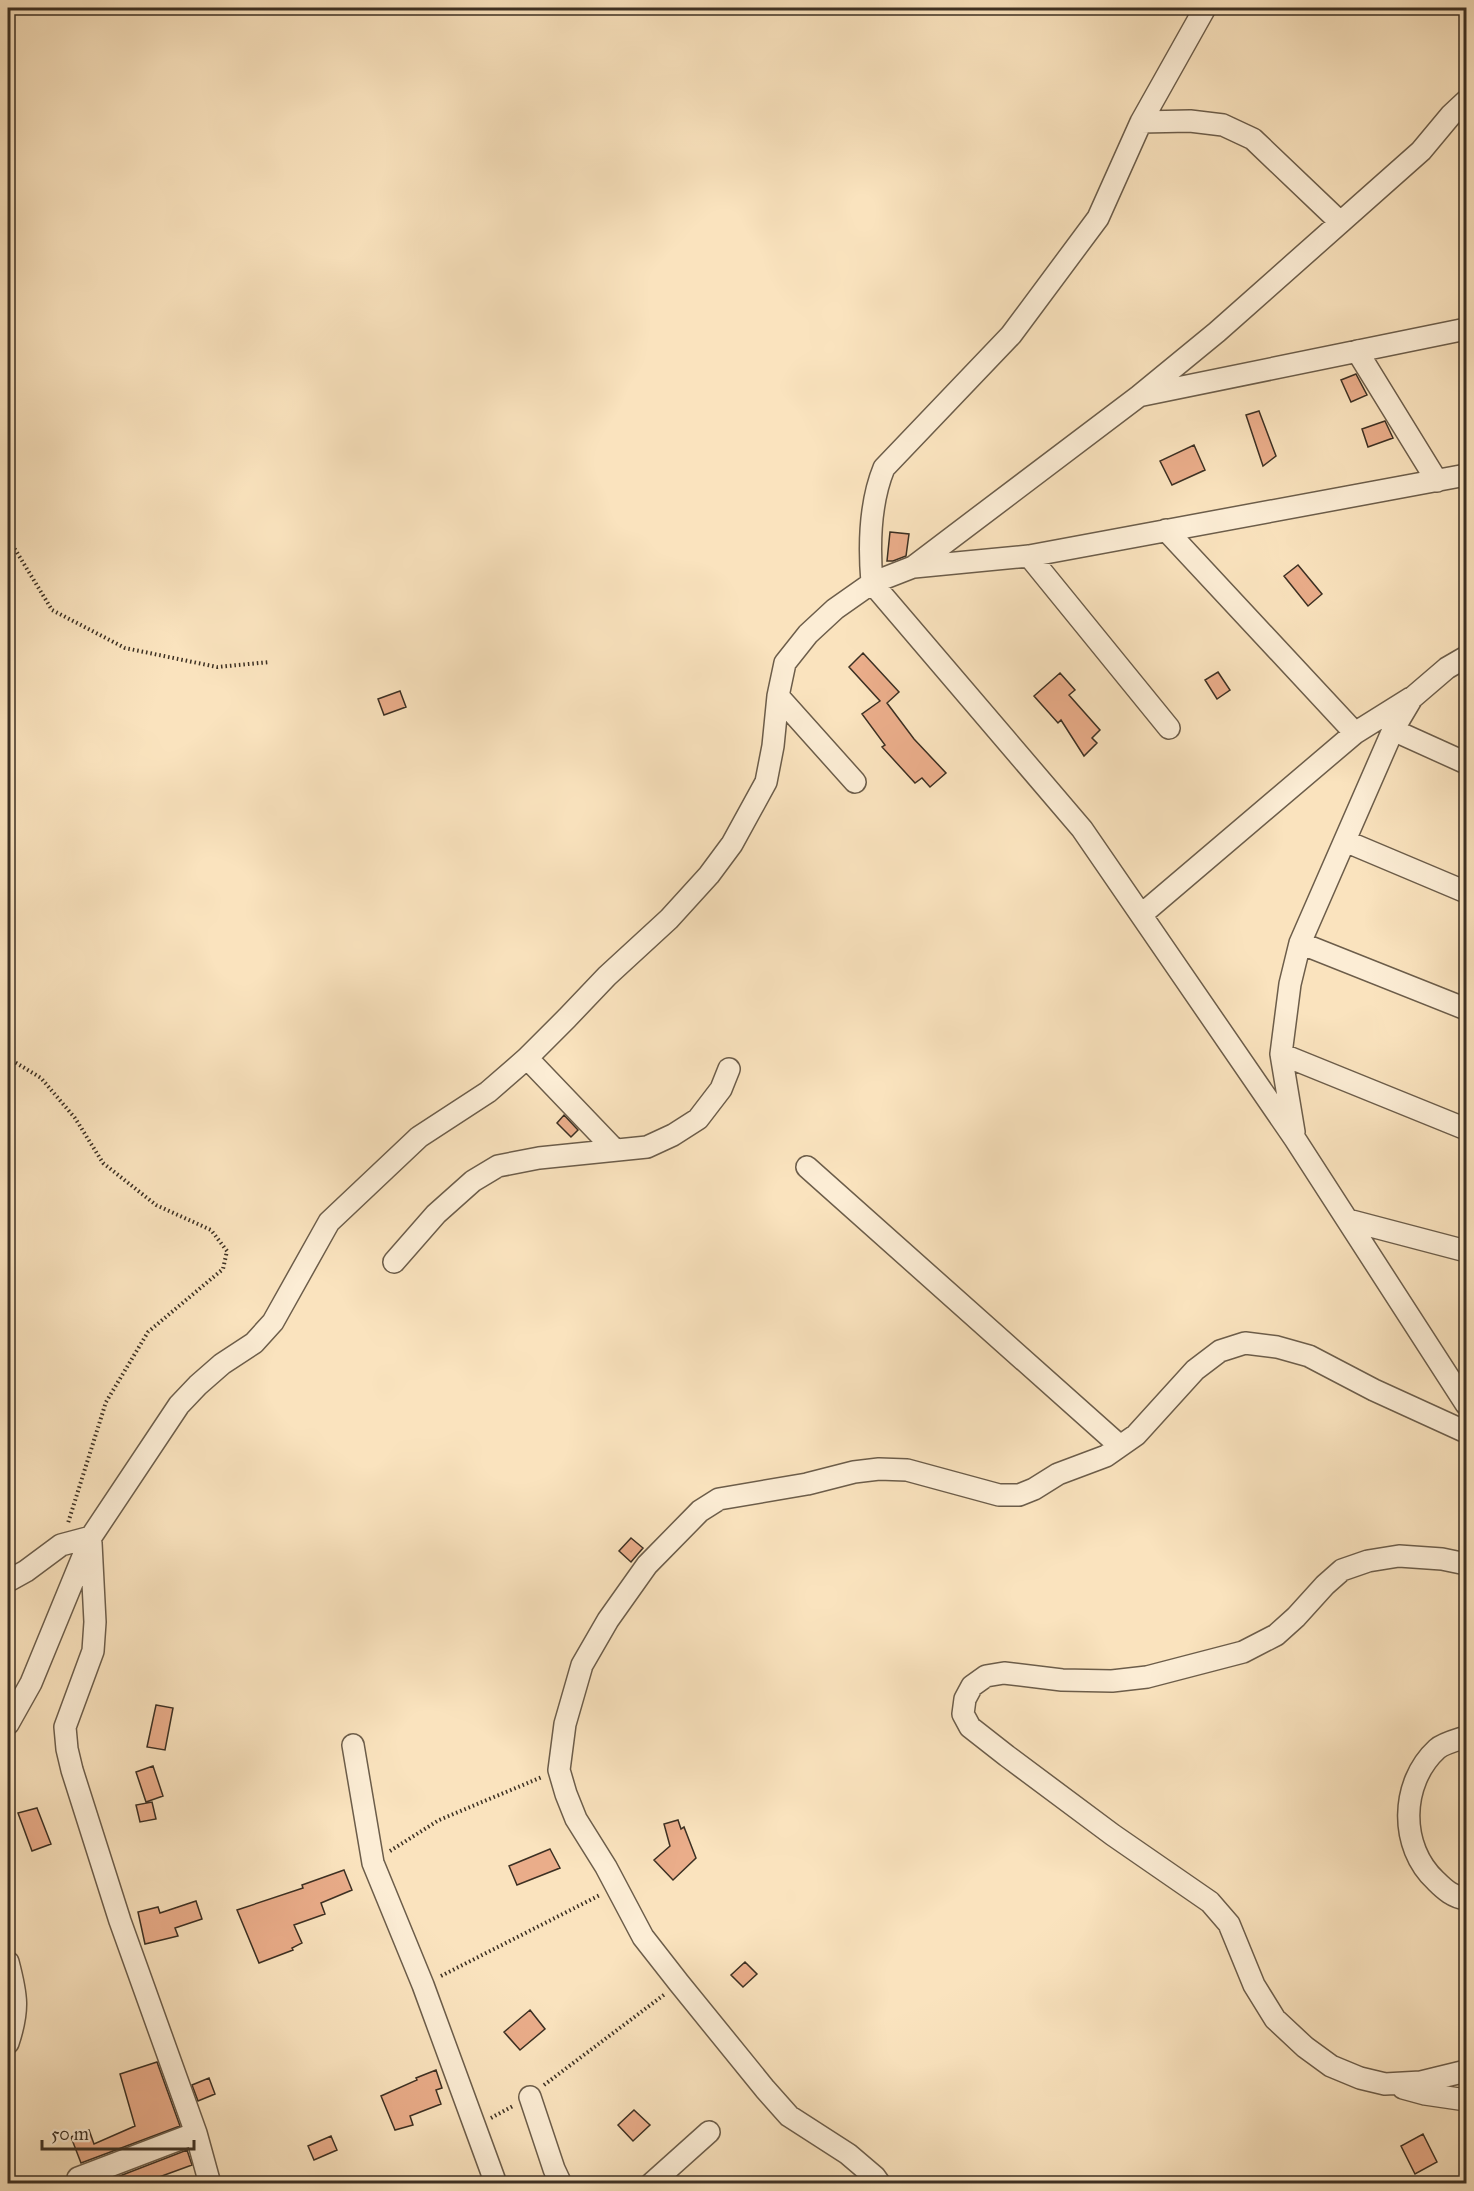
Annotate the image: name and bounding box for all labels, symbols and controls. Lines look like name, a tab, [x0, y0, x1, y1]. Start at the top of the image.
scale bar	[42, 2113, 194, 2151]
text: 50 m	[51, 2123, 89, 2145]

